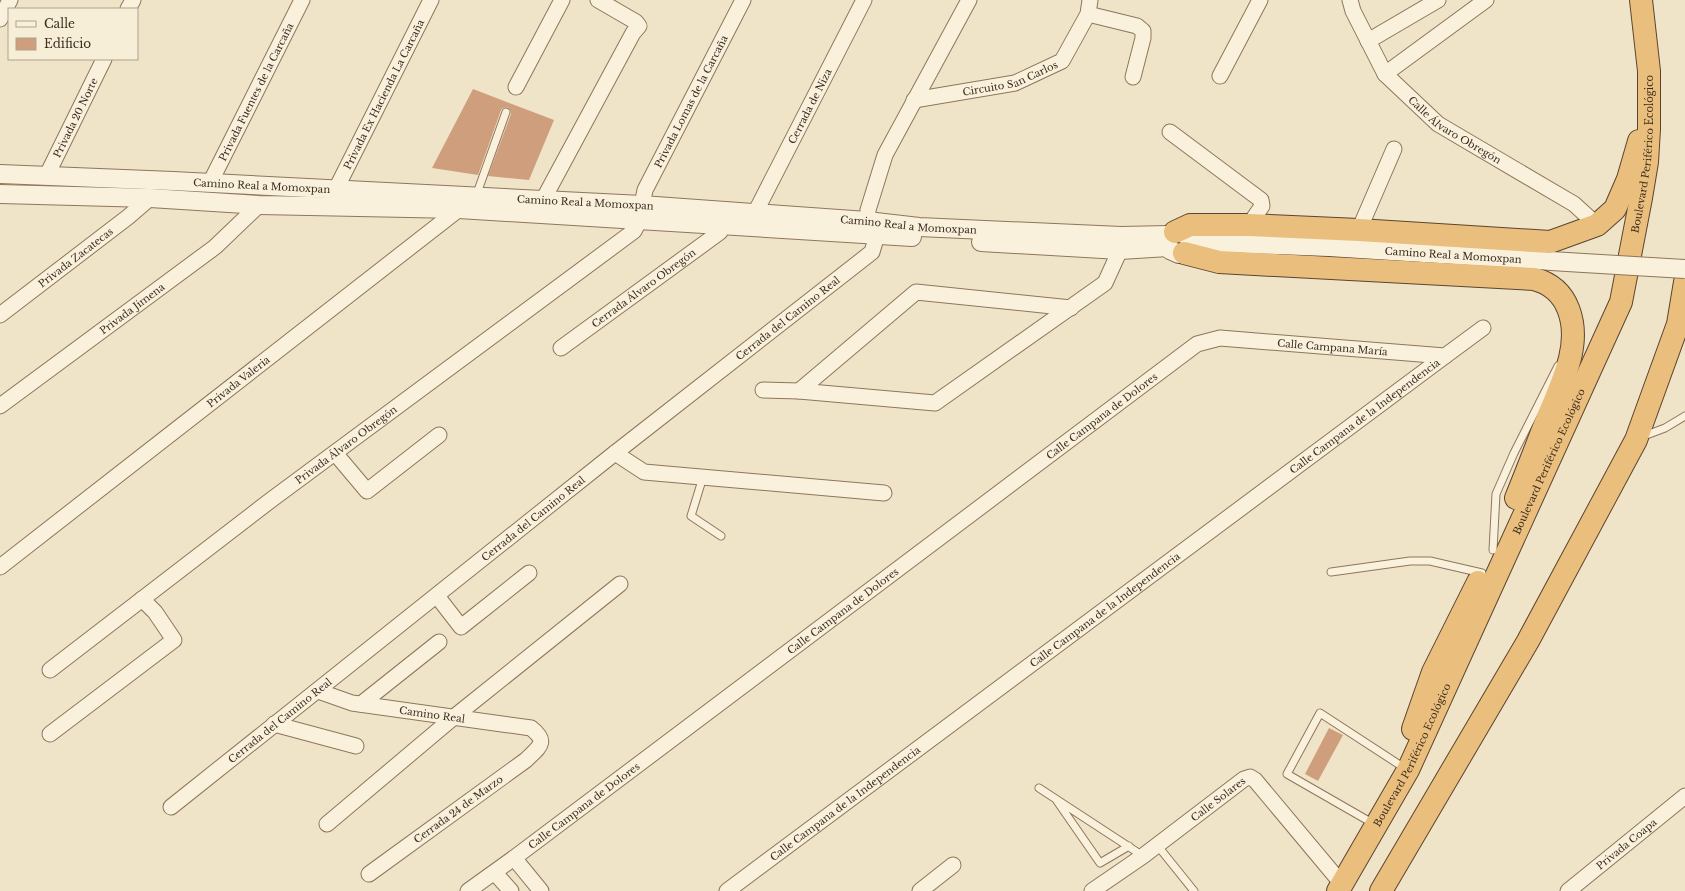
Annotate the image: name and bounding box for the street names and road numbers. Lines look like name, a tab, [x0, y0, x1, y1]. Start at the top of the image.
street label: Privada Ex Hacienda La Carcaña	[341, 17, 427, 172]
street label: Privada Fuentes de la Carcaña	[216, 20, 297, 163]
street label: Privada Lomas de la Carcaña	[652, 33, 731, 170]
street label: Circuito San Carlos	[962, 58, 1060, 99]
street label: Cerrada de Niza	[785, 66, 835, 146]
street label: Boulevard Periférico Ecológico	[1628, 74, 1656, 234]
street label: Privada 20 Norte	[51, 75, 101, 160]
street label: Calle Álvaro Obregón	[1405, 93, 1504, 167]
street label: Camino Real a Momoxpan	[193, 176, 331, 196]
street label: Camino Real a Momoxpan	[516, 193, 654, 213]
street label: Camino Real a Momoxpan	[840, 213, 977, 237]
street label: Privada Zacatecas	[36, 225, 116, 290]
street label: Camino Real a Momoxpan	[1384, 245, 1522, 266]
street label: Cerrada Álvaro Obregón	[589, 246, 698, 331]
street label: Cerrada del Camino Real	[733, 274, 843, 363]
street label: Privada Jimena	[97, 280, 168, 337]
street label: Calle Campana María	[1277, 337, 1389, 358]
street label: Privada Valeria	[204, 353, 273, 410]
street label: Calle Campana de la Independencia	[1287, 356, 1443, 477]
street label: Calle Campana de Dolores	[1044, 370, 1161, 462]
street label: Boulevard Periférico Ecológico	[1510, 386, 1588, 537]
street label: Privada Álvaro Obregón	[293, 403, 400, 487]
street label: Cerrada del Camino Real	[479, 473, 588, 564]
street label: Calle Campana de la Independencia	[1027, 549, 1183, 670]
street label: Calle Campana de Dolores	[785, 565, 902, 657]
street label: Cerrada del Camino Real	[226, 675, 334, 766]
street label: Boulevard Periférico Ecológico	[1371, 681, 1454, 829]
street label: Camino Real	[398, 704, 466, 726]
street label: Calle Campana de la Independencia	[767, 743, 923, 864]
street label: Calle Campana de Dolores	[526, 759, 643, 852]
street label: Cerrada 24 de Marzo	[411, 772, 506, 846]
street label: Calle Solares	[1188, 774, 1248, 824]
street label: Privada Coapa	[1594, 815, 1660, 873]

